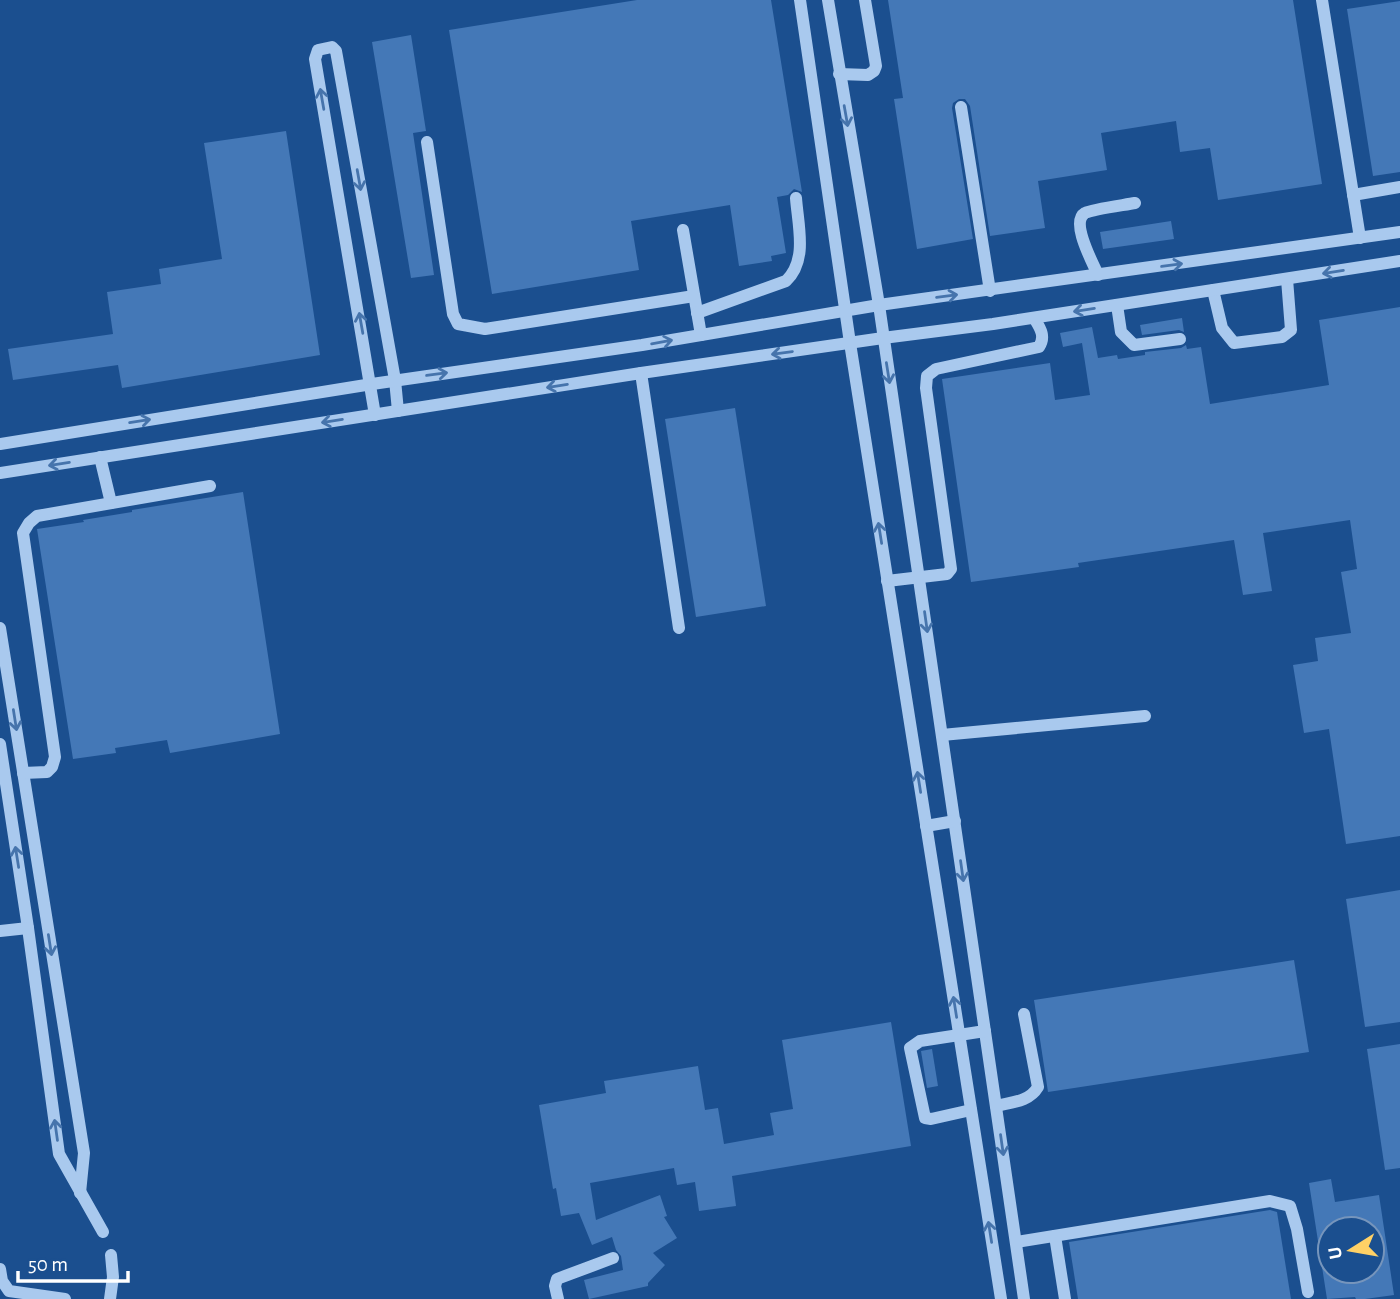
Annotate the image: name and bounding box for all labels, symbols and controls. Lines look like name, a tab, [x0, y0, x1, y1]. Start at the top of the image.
one-way arrow	[315, 88, 328, 111]
one-way arrow	[840, 104, 854, 127]
one-way arrow	[352, 168, 366, 191]
one-way arrow	[1160, 258, 1183, 271]
one-way arrow	[1322, 266, 1344, 279]
one-way arrow	[935, 290, 958, 303]
one-way arrow	[1073, 304, 1095, 317]
one-way arrow	[354, 312, 367, 335]
one-way arrow	[650, 335, 673, 348]
one-way arrow	[771, 346, 794, 359]
one-way arrow	[882, 361, 895, 383]
one-way arrow	[425, 368, 448, 381]
one-way arrow	[546, 380, 569, 393]
one-way arrow	[128, 414, 151, 427]
one-way arrow	[321, 415, 344, 428]
one-way arrow	[48, 458, 71, 471]
one-way arrow	[873, 522, 886, 545]
one-way arrow	[920, 610, 933, 633]
one-way arrow	[8, 708, 21, 731]
one-way arrow	[912, 771, 925, 794]
one-way arrow	[11, 846, 24, 869]
one-way arrow	[956, 859, 969, 882]
one-way arrow	[44, 933, 57, 956]
one-way arrow	[948, 996, 961, 1019]
one-way arrow	[49, 1120, 62, 1142]
one-way arrow	[996, 1133, 1009, 1156]
north arrow	[1316, 1215, 1386, 1285]
one-way arrow	[983, 1221, 996, 1243]
scale bar	[18, 1240, 128, 1284]
text: U	[1325, 1245, 1346, 1261]
text: 50 m	[28, 1254, 68, 1275]

